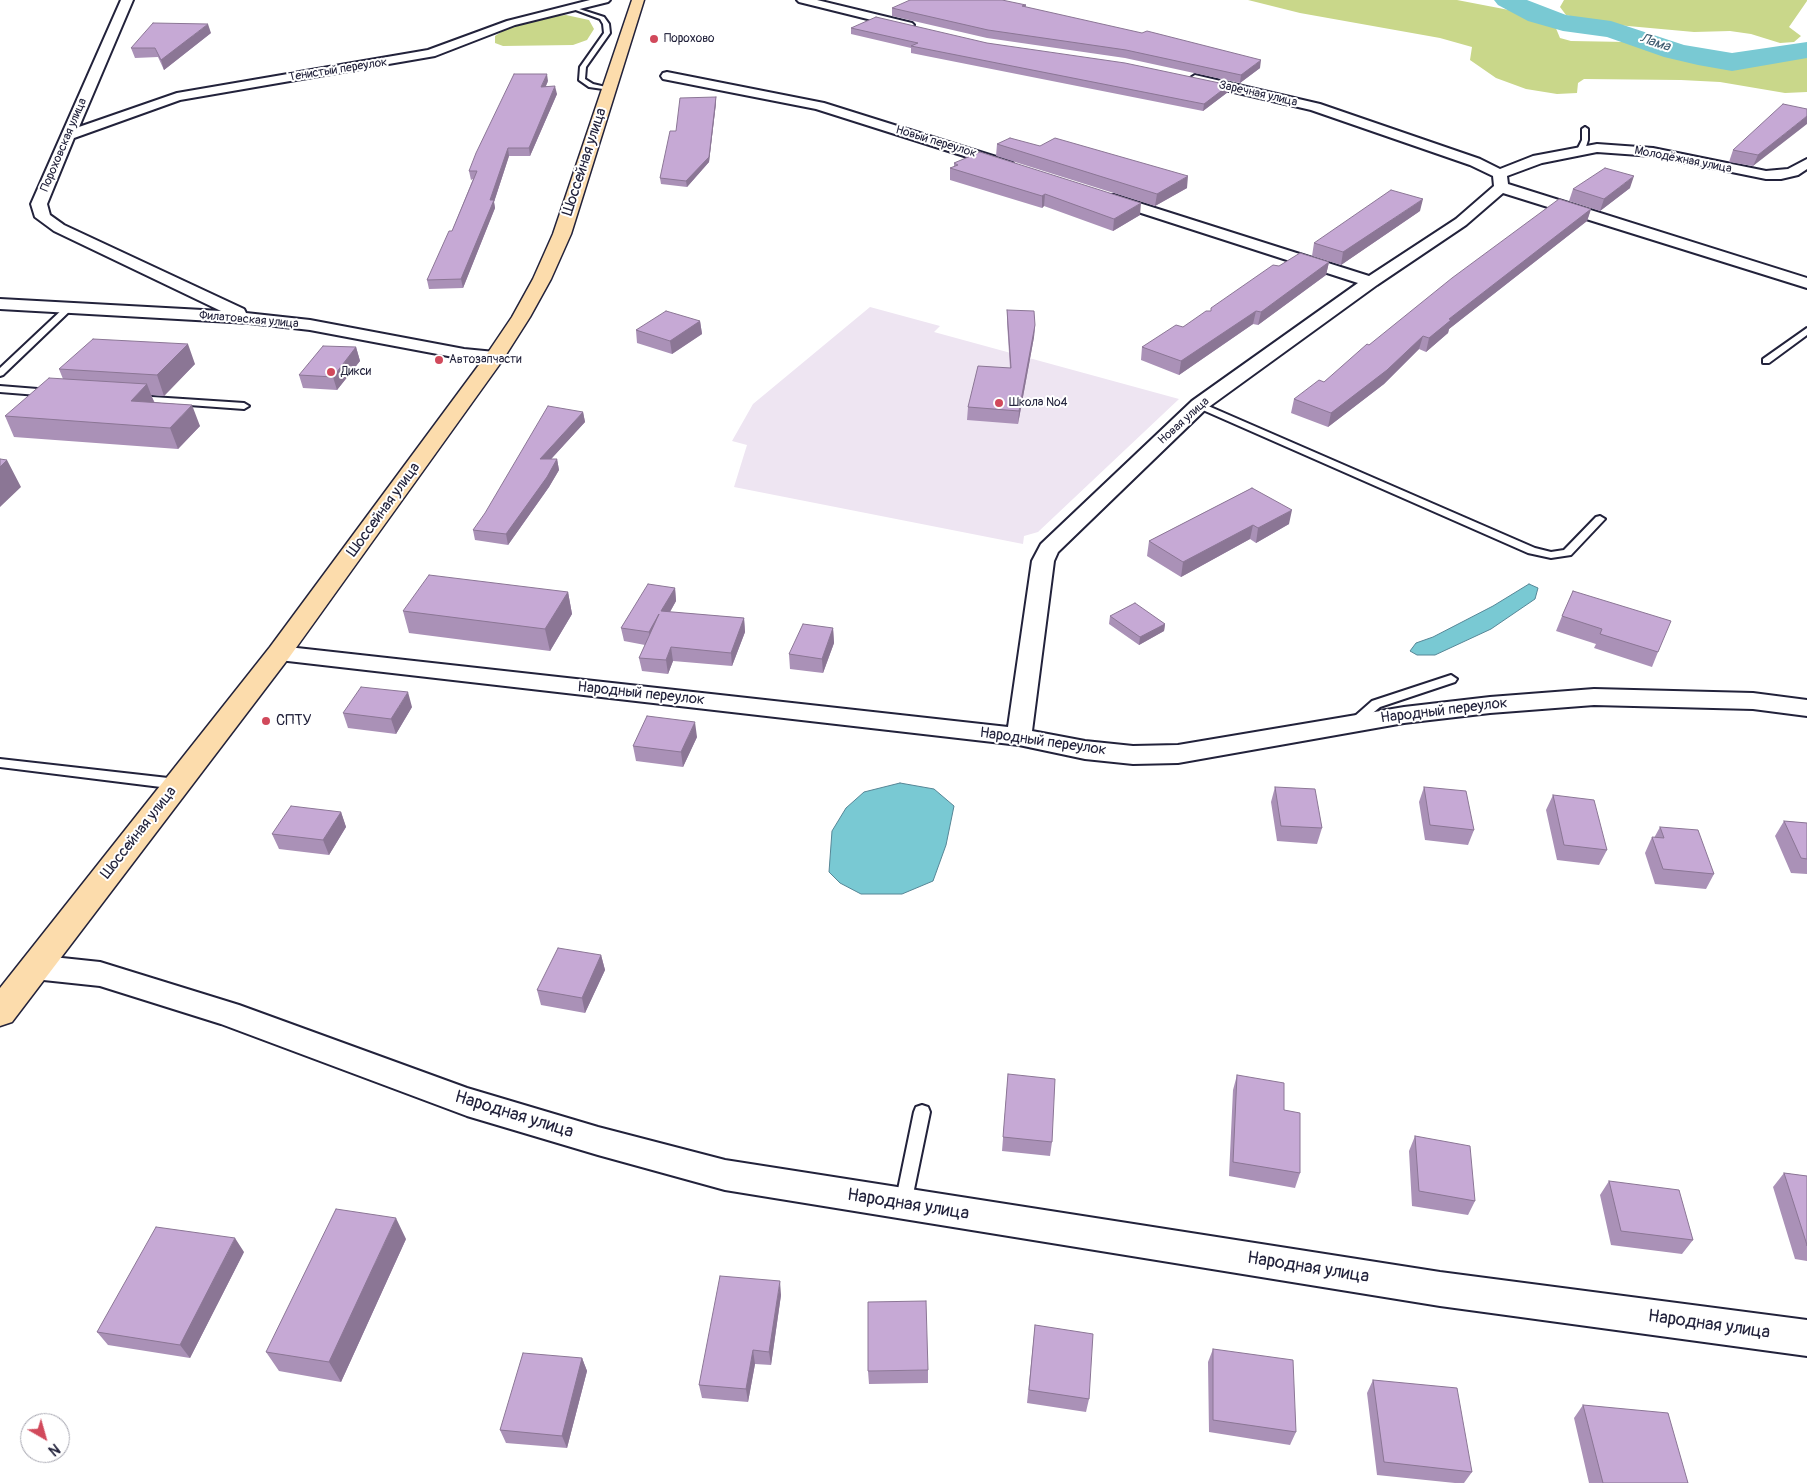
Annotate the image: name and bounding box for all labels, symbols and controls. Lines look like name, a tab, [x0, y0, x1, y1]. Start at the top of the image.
water label: Лама	[1638, 30, 1672, 56]
place label: Порохово	[664, 32, 715, 46]
marker: Порохово	[648, 33, 660, 45]
street label: Тенистый переулок	[288, 55, 388, 85]
street label: Заречная улица	[1217, 78, 1299, 110]
street label: Пороховская улица	[38, 96, 90, 194]
street label: Шоссейная улица	[559, 106, 611, 218]
street label: Новый переулок	[894, 123, 978, 161]
street label: Молодёжная улица	[1633, 143, 1733, 177]
street label: Филатовская улица	[199, 308, 299, 332]
place label: Автозапчасти	[449, 353, 521, 367]
marker: Автозапчасти	[433, 354, 445, 366]
place label: Дикси	[341, 365, 371, 379]
marker: Дикси	[325, 366, 337, 378]
street label: Новая улица	[1156, 394, 1212, 448]
place label: Школа №4	[1009, 396, 1067, 410]
marker: Школа №4	[993, 397, 1005, 409]
street label: Шоссейная улица	[344, 459, 424, 561]
street label: Народный переулок	[577, 678, 705, 710]
street label: Народный переулок	[1379, 694, 1509, 728]
place label: СПТУ	[276, 712, 312, 730]
marker: СПТУ	[260, 715, 272, 727]
street label: Народный переулок	[978, 724, 1108, 760]
street label: Шоссейная улица	[97, 783, 181, 883]
street label: Народная улица	[452, 1087, 576, 1143]
street label: Народная улица	[845, 1185, 971, 1225]
street label: Народная улица	[1245, 1248, 1371, 1288]
street label: Народная улица	[1646, 1306, 1772, 1344]
north arrow	[20, 1413, 70, 1463]
text: N	[45, 1440, 63, 1459]

